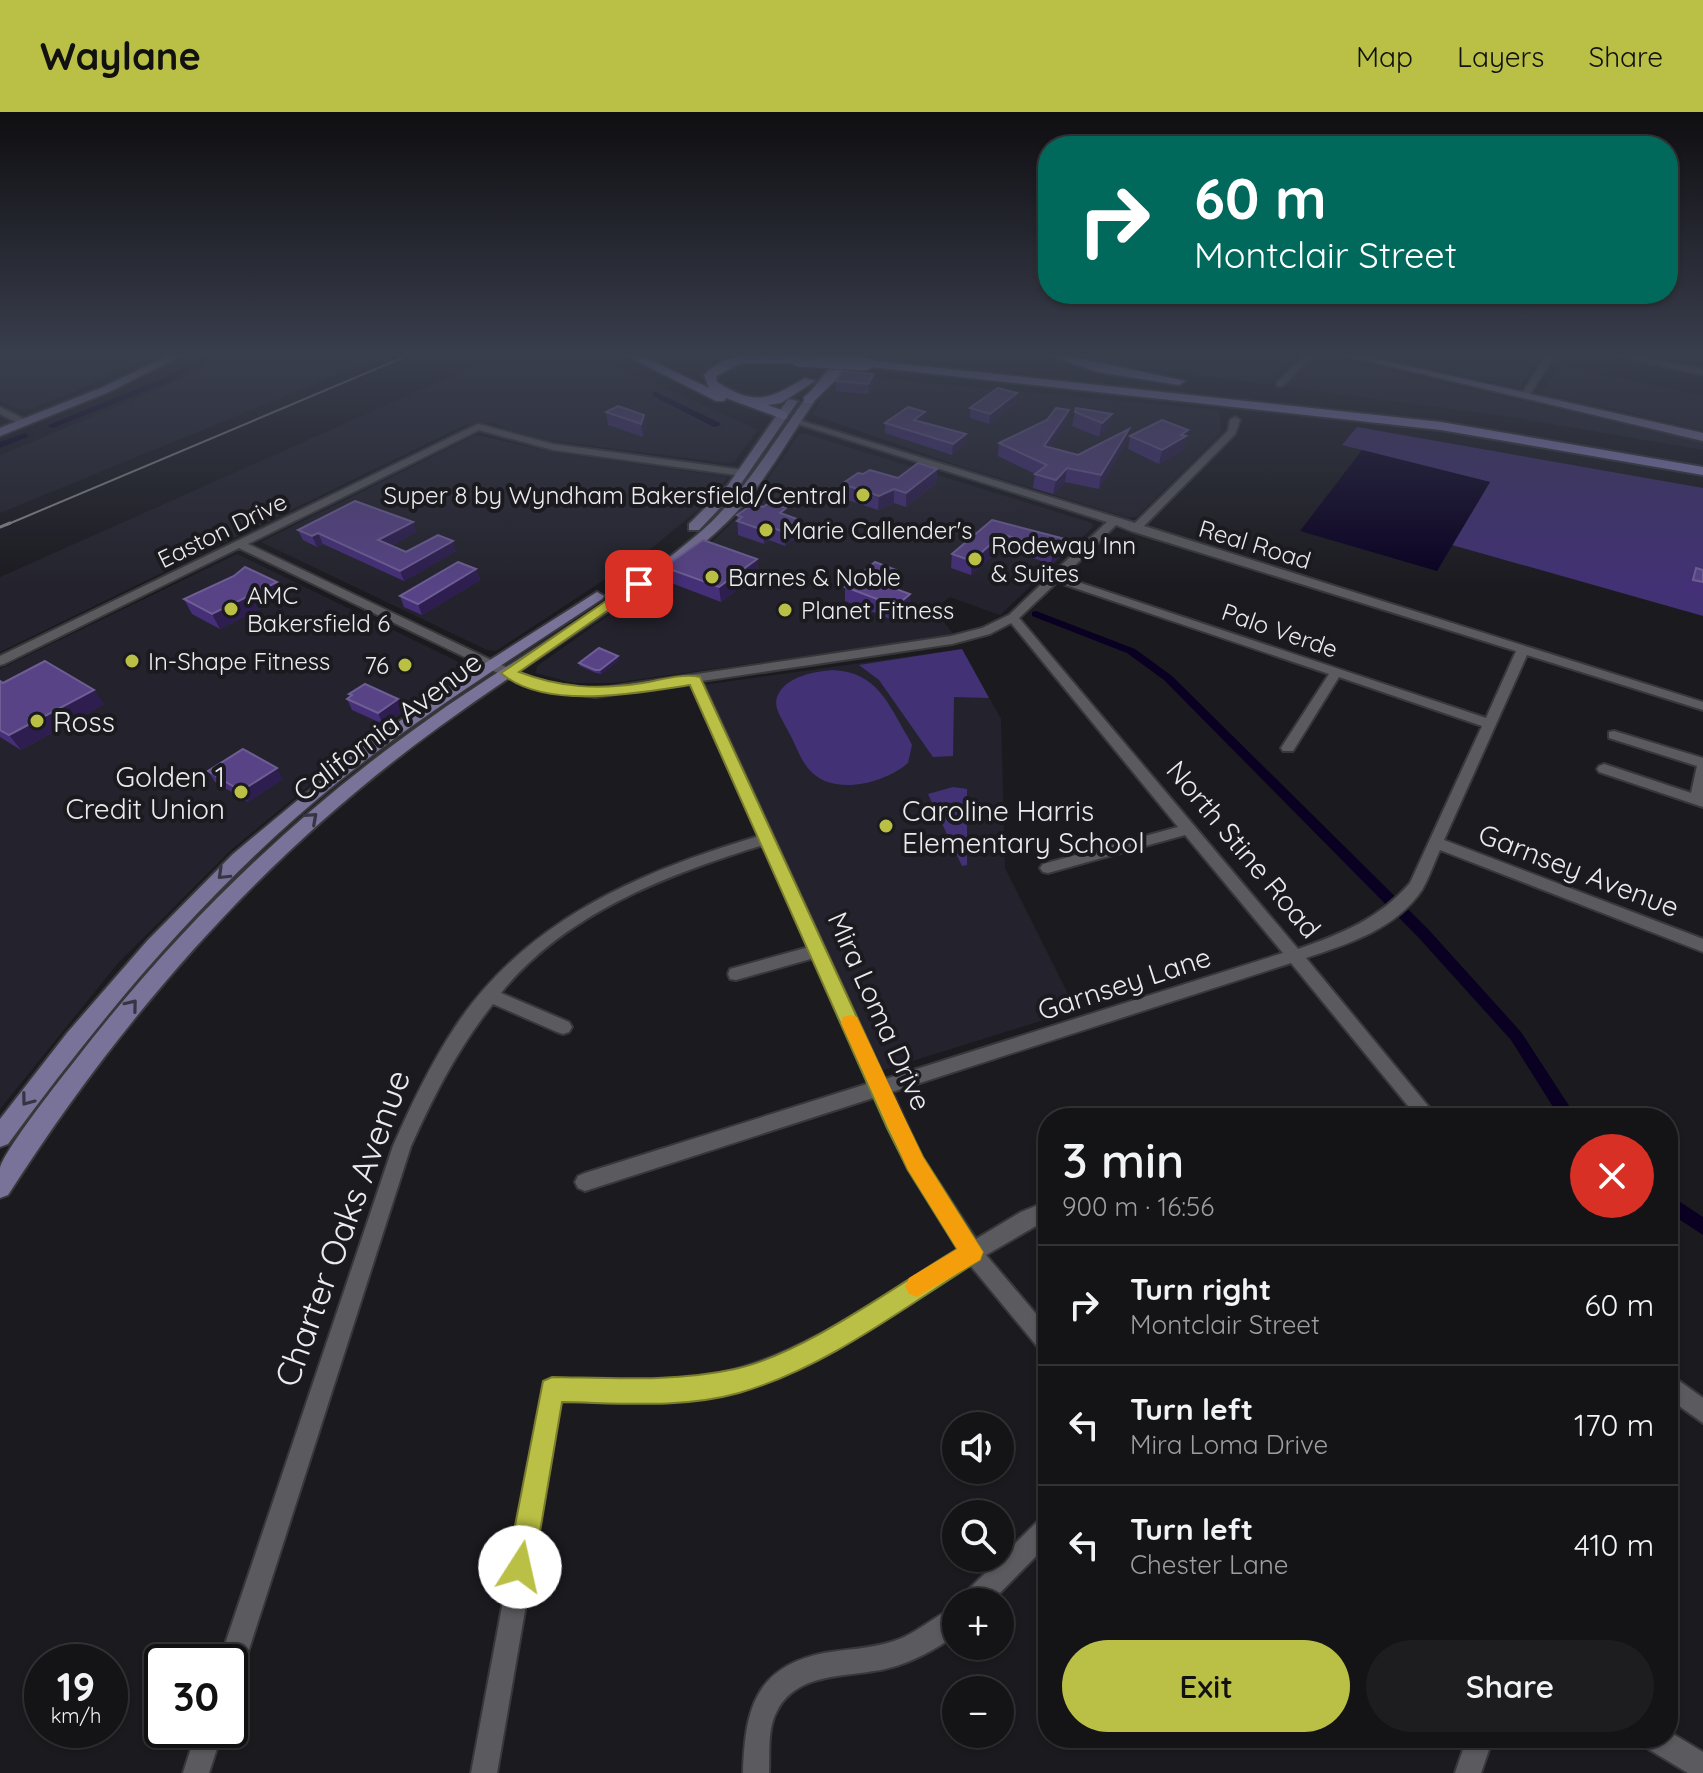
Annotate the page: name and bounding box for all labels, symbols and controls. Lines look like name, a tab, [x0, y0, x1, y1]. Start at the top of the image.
text: Waylane	[40, 32, 201, 80]
text: Map	[1356, 39, 1413, 74]
text: Layers	[1457, 39, 1544, 74]
text: Share	[1588, 39, 1663, 74]
text: 60 m	[1194, 163, 1327, 233]
icon: right	[1062, 168, 1166, 272]
text: Montclair Street	[1194, 232, 1457, 277]
place label: Super 8 by Wyndham Bakersfield/Central	[383, 480, 847, 510]
street label: Easton Drive	[152, 486, 292, 574]
marker: Super 8 by Wyndham Bakersfield/Central	[854, 486, 872, 504]
street label: Real Road	[1195, 513, 1315, 575]
place label: Marie Callender's	[782, 515, 973, 545]
marker: Marie Callender's	[757, 521, 775, 539]
place label: Rodeway Inn & Suites	[991, 530, 1136, 588]
pin	[605, 550, 673, 618]
marker: Rodeway Inn & Suites	[966, 550, 984, 568]
icon: arrive	[617, 562, 661, 606]
place label: Barnes & Noble	[728, 562, 901, 592]
marker: Barnes & Noble	[703, 568, 721, 586]
place label: AMC Bakersfield 6	[247, 580, 390, 638]
place label: Planet Fitness	[801, 595, 954, 625]
street label: Palo Verde	[1218, 596, 1342, 664]
marker: AMC Bakersfield 6	[222, 600, 240, 618]
marker: Planet Fitness	[776, 601, 794, 619]
street label: California Avenue	[286, 644, 488, 808]
place label: In-Shape Fitness	[148, 646, 330, 676]
place label: 76	[364, 650, 389, 680]
marker: In-Shape Fitness	[123, 652, 141, 670]
marker: 76	[396, 656, 414, 674]
place label: Ross	[53, 704, 115, 739]
marker: Ross	[28, 712, 46, 730]
street label: North Stine Road	[1159, 753, 1329, 945]
place label: Golden 1 Credit Union	[65, 759, 225, 826]
marker: Golden 1 Credit Union	[232, 783, 250, 801]
place label: Caroline Harris Elementary School	[902, 793, 1145, 860]
one-way arrow	[302, 814, 317, 828]
street label: Garnsey Avenue	[1474, 816, 1684, 924]
marker: Caroline Harris Elementary School	[877, 817, 895, 835]
one-way arrow	[218, 865, 232, 879]
street label: Mira Loma Drive	[821, 906, 939, 1116]
street label: Garnsey Lane	[1033, 939, 1215, 1027]
one-way arrow	[122, 1000, 137, 1015]
street label: Charter Oaks Avenue	[265, 1064, 419, 1392]
one-way arrow	[23, 1091, 37, 1106]
text: 3 min	[1062, 1130, 1184, 1190]
button: close	[1570, 1134, 1654, 1218]
text: 900 m · 16:56	[1062, 1190, 1214, 1223]
text: Turn right	[1130, 1270, 1271, 1308]
icon: right	[1062, 1283, 1106, 1327]
text: 60 m	[1584, 1286, 1654, 1324]
text: Montclair Street	[1130, 1308, 1320, 1341]
text: Turn left	[1130, 1390, 1253, 1428]
icon: left	[1062, 1403, 1106, 1447]
text: 170 m	[1574, 1406, 1654, 1444]
map controls	[942, 1412, 1014, 1748]
button: sound	[942, 1412, 1014, 1484]
text: Mira Loma Drive	[1130, 1428, 1328, 1461]
button: search	[942, 1500, 1014, 1572]
text: Turn left	[1130, 1510, 1253, 1548]
icon: left	[1062, 1523, 1106, 1567]
position arrow	[478, 1525, 562, 1609]
text: 410 m	[1574, 1526, 1654, 1564]
text: Chester Lane	[1130, 1548, 1288, 1581]
button: +	[942, 1588, 1014, 1660]
button: Exit	[1062, 1640, 1350, 1732]
button: Share	[1366, 1640, 1654, 1732]
speed limit sign: 30	[144, 1644, 248, 1748]
text: 19	[57, 1661, 95, 1711]
button: −	[942, 1676, 1014, 1748]
text: km/h	[51, 1703, 101, 1728]

